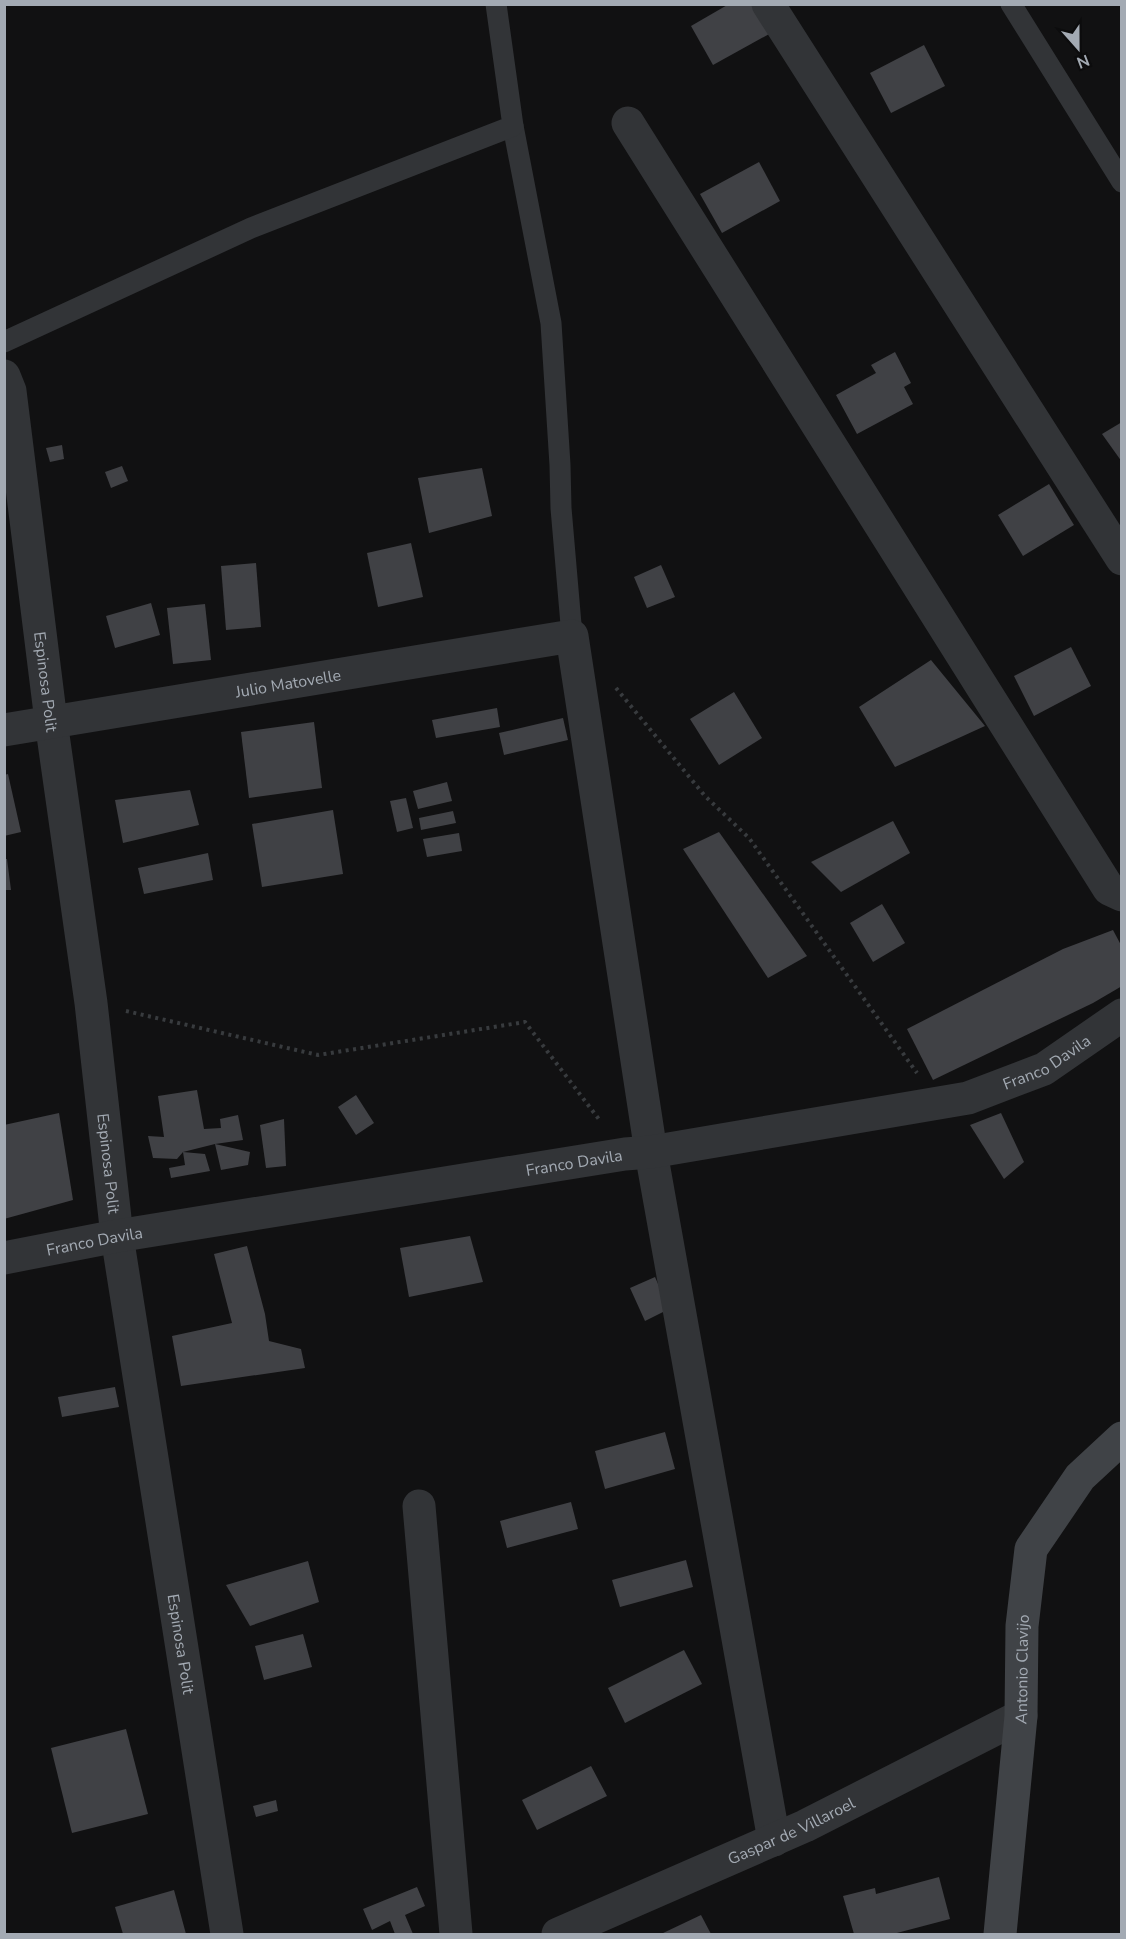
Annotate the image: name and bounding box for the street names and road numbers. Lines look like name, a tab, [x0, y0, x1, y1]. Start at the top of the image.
street label: Espinosa Polit	[28, 630, 62, 734]
street label: Julio Matovelle	[233, 664, 343, 704]
street label: Franco Davila	[1000, 1030, 1095, 1096]
street label: Espinosa Polit	[91, 1112, 124, 1215]
street label: Franco Davila	[524, 1145, 624, 1182]
street label: Franco Davila	[44, 1222, 144, 1262]
street label: Espinosa Polit	[162, 1593, 199, 1696]
street label: Antonio Clavijo	[1010, 1613, 1035, 1725]
street label: Gaspar de Villaroel	[724, 1792, 859, 1870]

